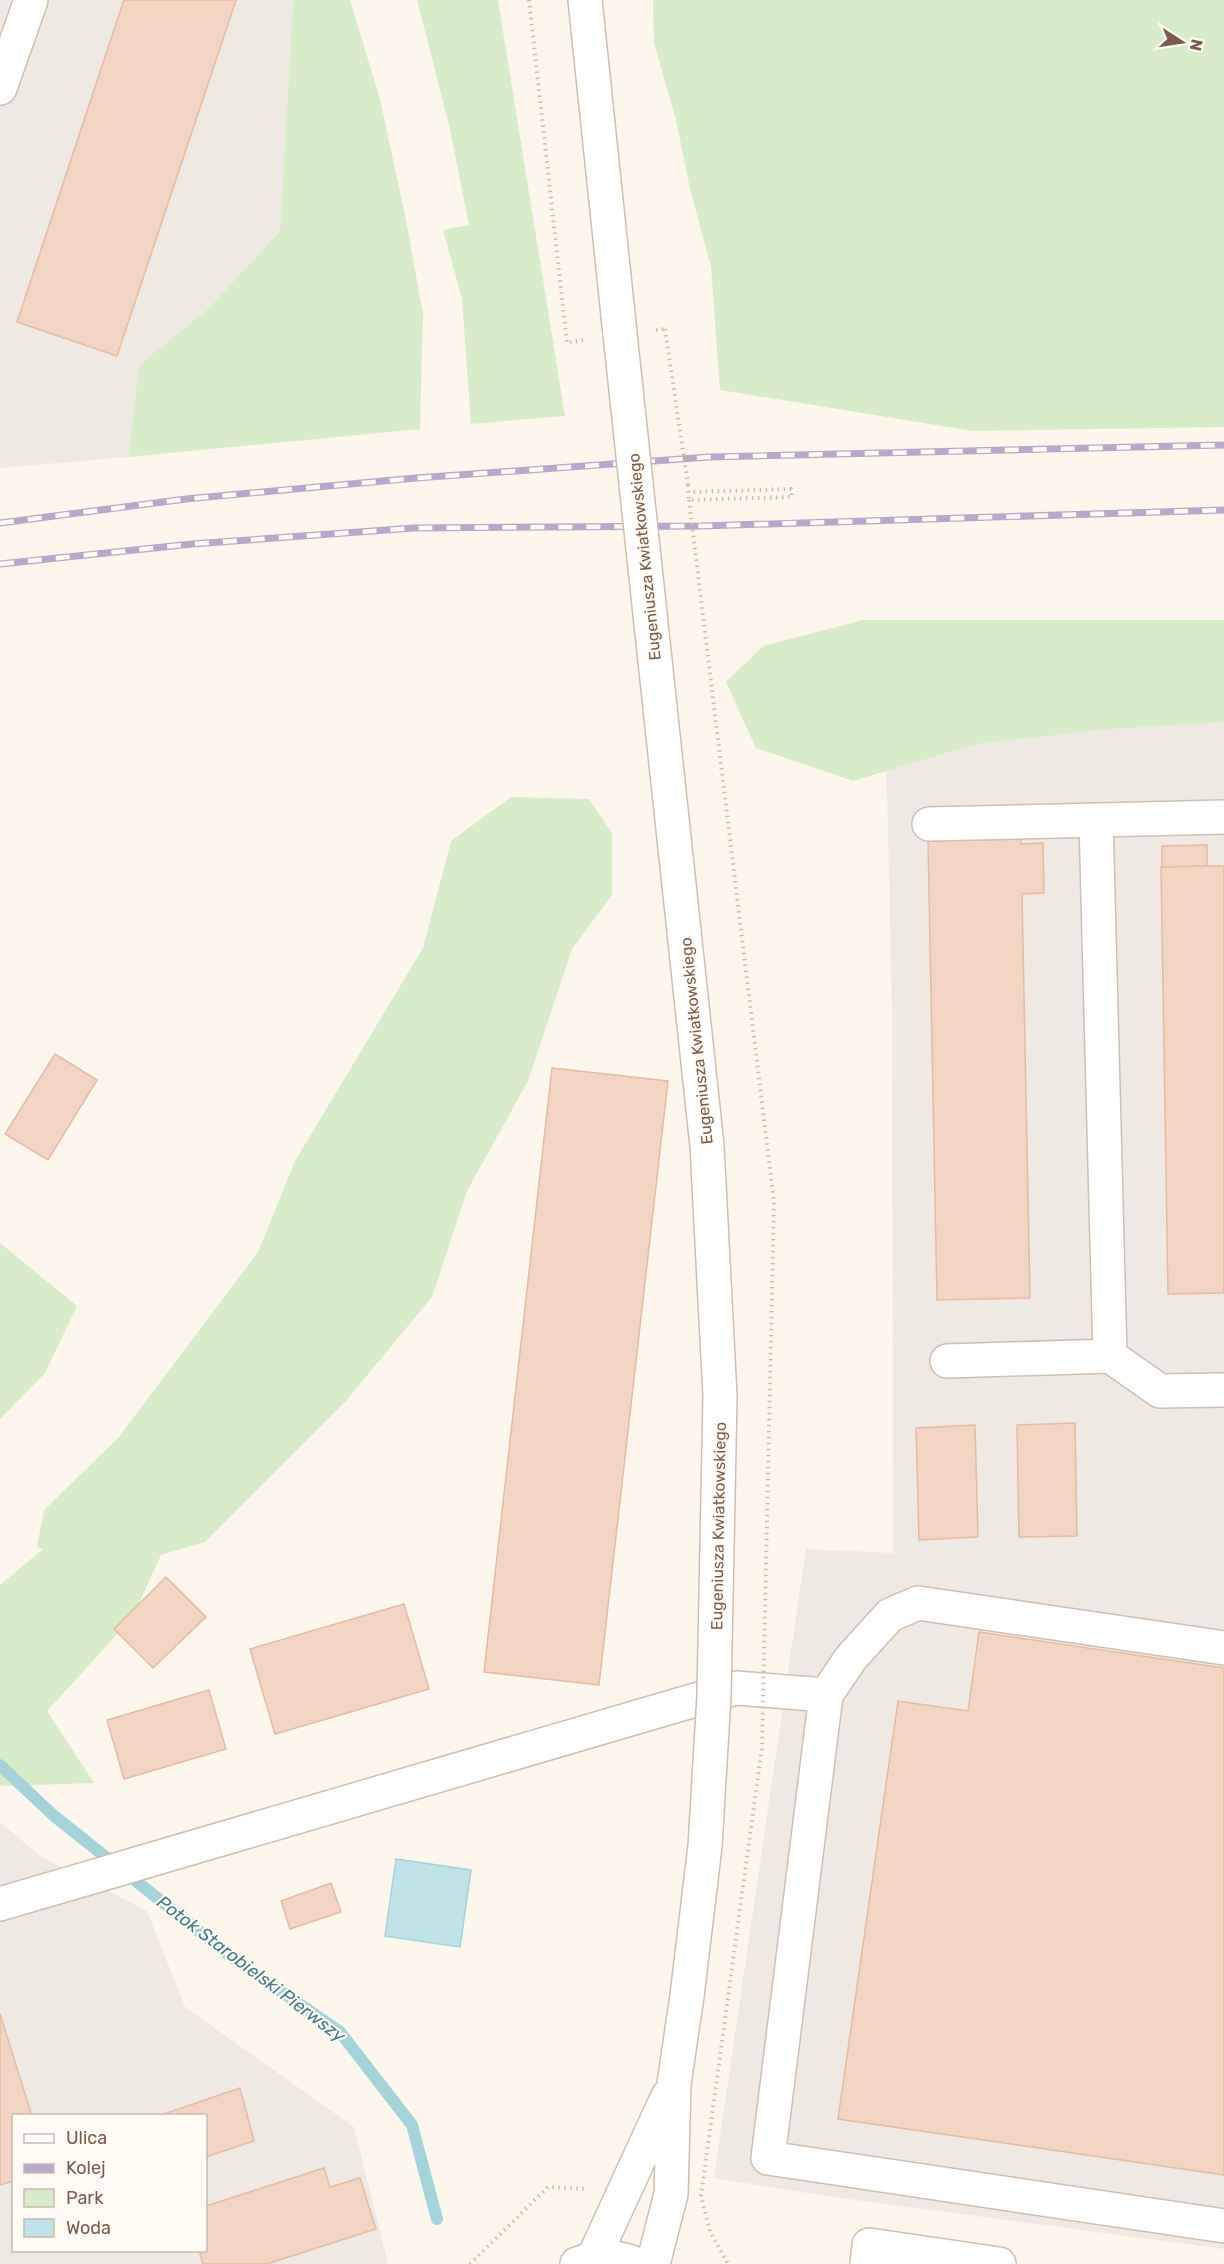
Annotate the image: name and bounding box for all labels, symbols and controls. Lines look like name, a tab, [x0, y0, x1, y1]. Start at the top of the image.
north arrow	[1152, 12, 1212, 72]
text: N	[1186, 37, 1207, 53]
street label: Eugeniusza Kwiatkowskiego	[624, 452, 665, 661]
street label: Eugeniusza Kwiatkowskiego	[676, 936, 717, 1145]
street label: Eugeniusza Kwiatkowskiego	[707, 1422, 730, 1630]
water label: Potok Starobielski Pierwszy	[152, 1891, 350, 2048]
legend	[12, 2114, 207, 2252]
text: Ulica	[66, 2127, 107, 2149]
text: Kolej	[66, 2157, 106, 2179]
text: Park	[66, 2187, 104, 2209]
text: Woda	[66, 2217, 111, 2239]

